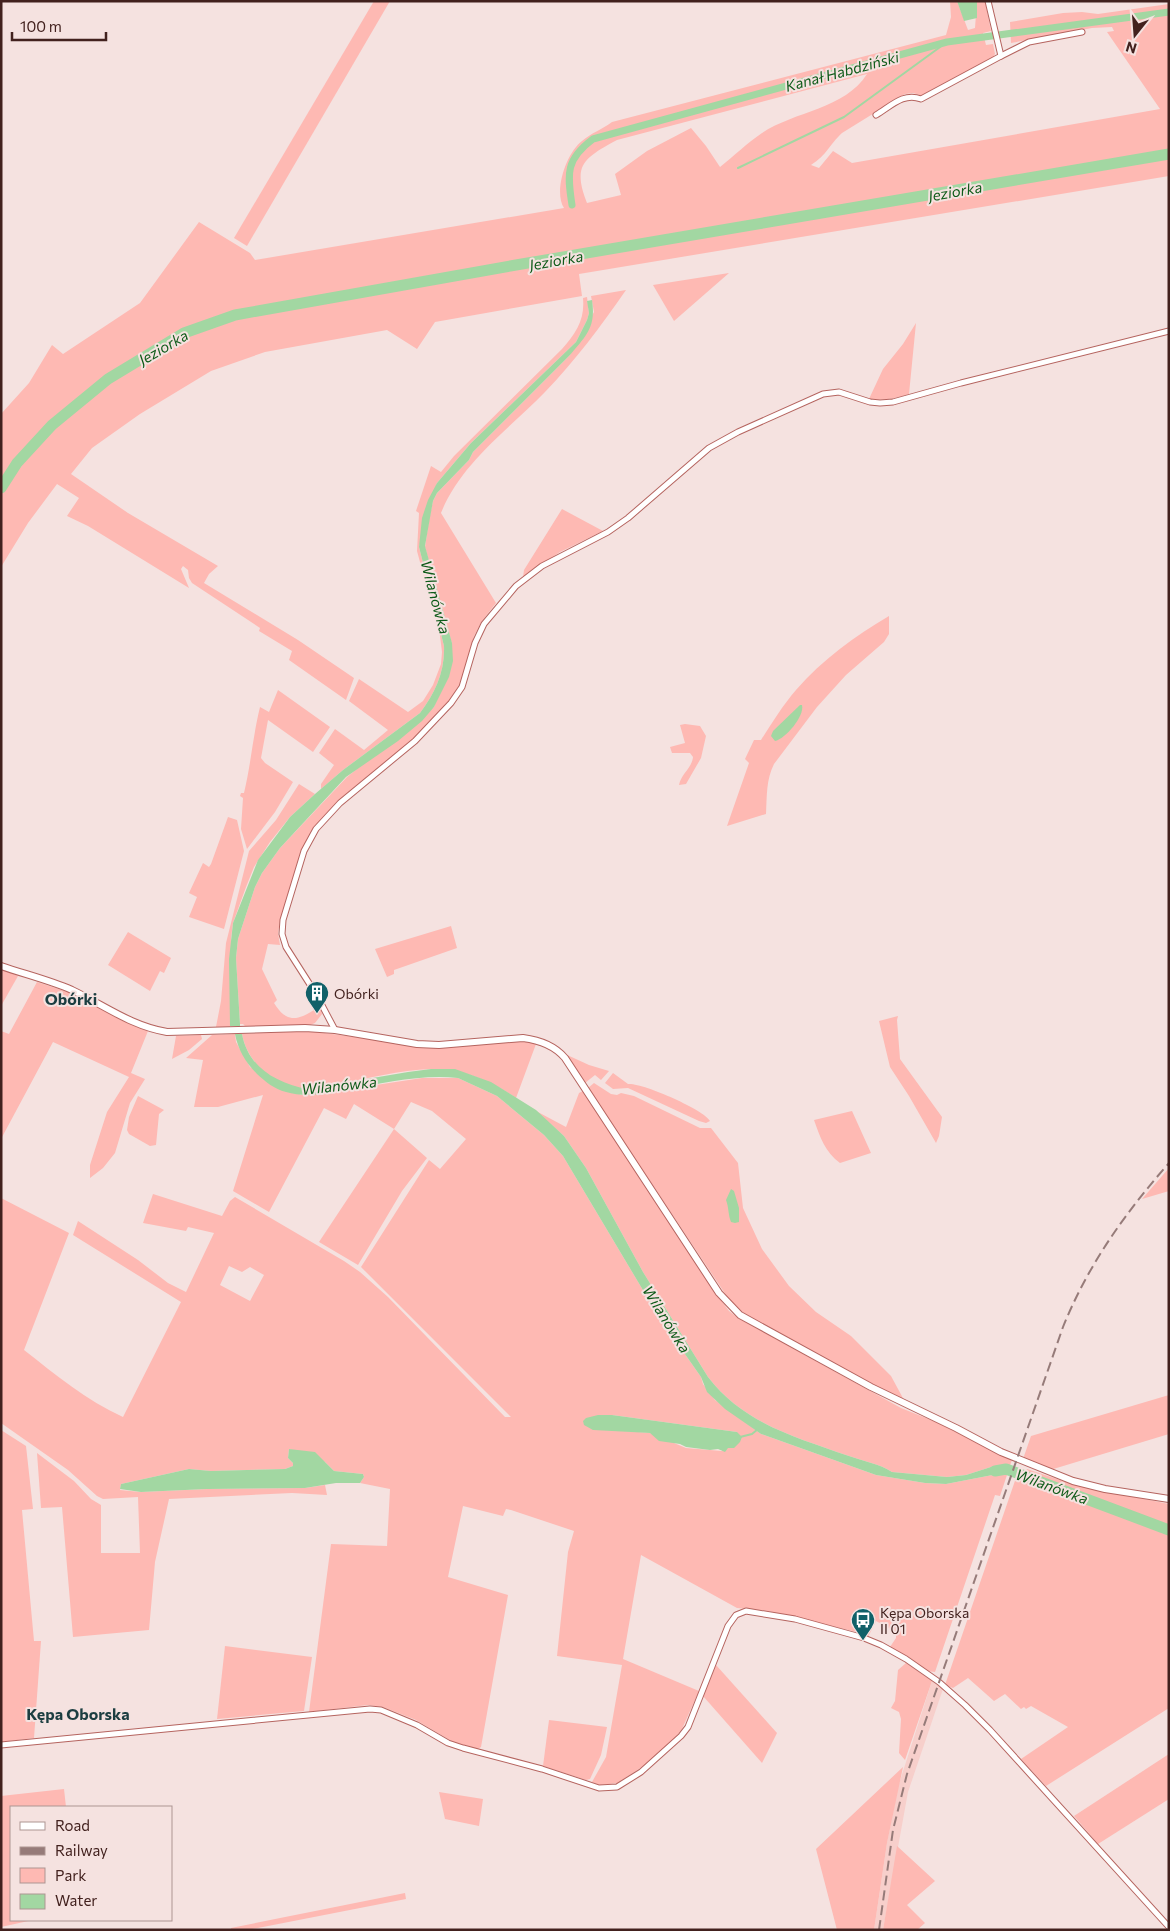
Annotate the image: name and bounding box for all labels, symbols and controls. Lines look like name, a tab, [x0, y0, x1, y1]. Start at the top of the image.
scale bar	[12, 10, 106, 42]
north arrow	[1110, 10, 1160, 60]
text: 100 m	[20, 17, 62, 35]
text: N	[1124, 38, 1139, 58]
water label: Kanał Habdziński	[783, 47, 902, 95]
water label: Jeziorka	[925, 177, 984, 205]
water label: Jeziorka	[526, 246, 585, 274]
water label: Jeziorka	[133, 326, 191, 369]
water label: Wilanówka	[417, 558, 455, 636]
building icon: Obórki	[304, 980, 330, 1014]
place label: Obórki	[334, 985, 379, 1002]
district label: Obórki	[45, 989, 97, 1008]
water label: Wilanówka	[300, 1072, 378, 1098]
water label: Wilanówka	[639, 1282, 695, 1356]
water label: Wilanówka	[1013, 1465, 1091, 1507]
place label: Kępa Oborska II 01	[880, 1604, 969, 1637]
bus stop icon: Kępa Oborska II 01	[850, 1607, 876, 1641]
district label: Kępa Oborska	[26, 1704, 130, 1723]
legend	[10, 1806, 172, 1921]
text: Road	[55, 1816, 90, 1834]
text: Railway	[55, 1841, 108, 1859]
text: Park	[55, 1866, 86, 1884]
text: Water	[55, 1891, 97, 1909]

